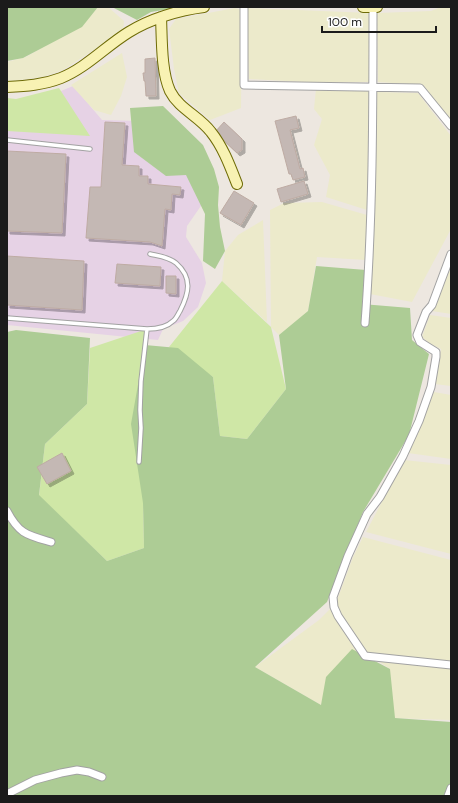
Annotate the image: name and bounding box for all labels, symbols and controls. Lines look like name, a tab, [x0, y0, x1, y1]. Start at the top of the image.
scale bar	[322, 8, 436, 34]
text: 100 m	[328, 14, 362, 30]

